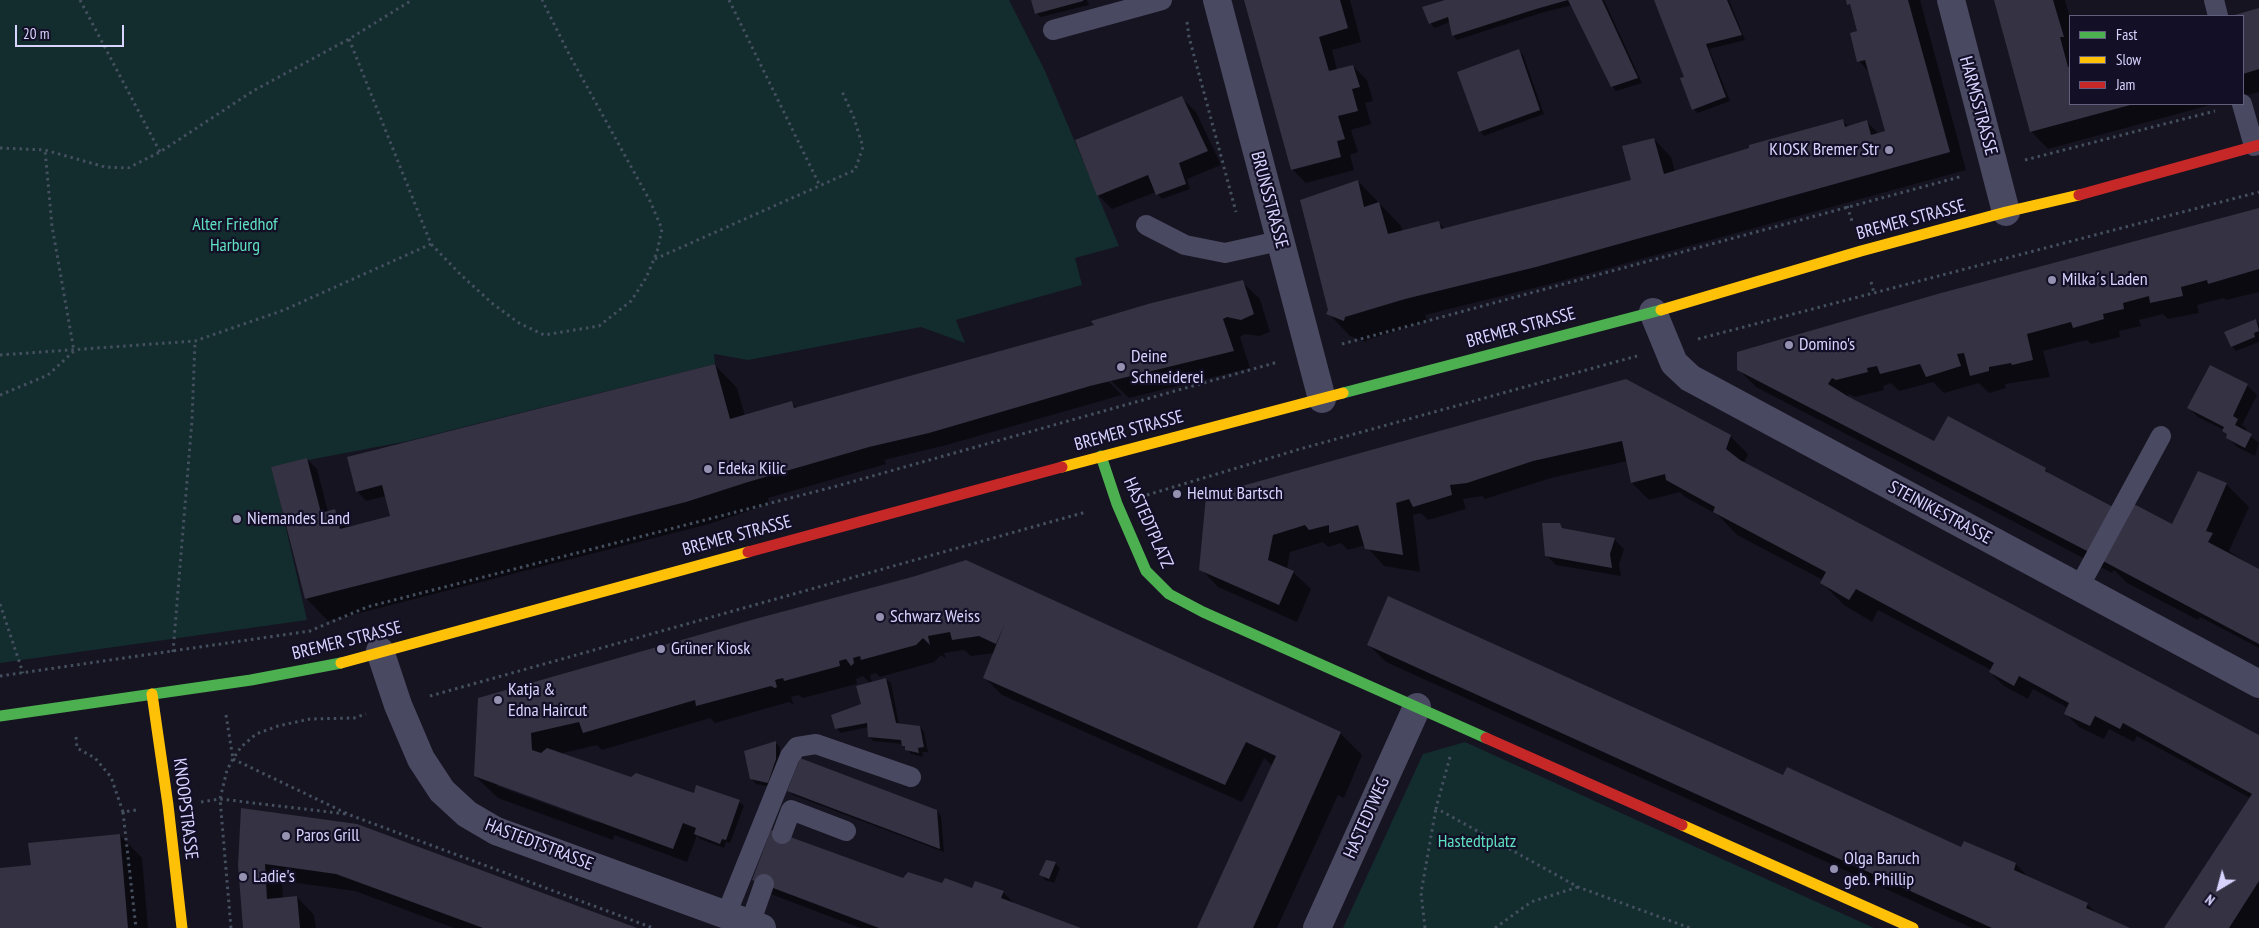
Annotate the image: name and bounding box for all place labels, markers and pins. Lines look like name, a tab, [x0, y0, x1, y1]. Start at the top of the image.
place label: KIOSK Bremer Str	[1769, 139, 1879, 161]
marker: KIOSK Bremer Str	[1883, 144, 1895, 156]
place label: Milka´s Laden	[2062, 269, 2148, 291]
marker: Milka´s Laden	[2046, 274, 2058, 286]
place label: Domino's	[1799, 334, 1855, 356]
marker: Domino's	[1783, 339, 1795, 351]
place label: Deine Schneiderei	[1131, 346, 1204, 388]
marker: Deine Schneiderei	[1115, 361, 1127, 373]
place label: Edeka Kilic	[718, 458, 786, 480]
marker: Edeka Kilic	[702, 463, 714, 475]
place label: Helmut Bartsch	[1187, 483, 1283, 505]
marker: Helmut Bartsch	[1171, 488, 1183, 500]
place label: Niemandes Land	[247, 508, 350, 530]
marker: Niemandes Land	[231, 513, 243, 525]
place label: Schwarz Weiss	[890, 606, 980, 628]
marker: Schwarz Weiss	[874, 611, 886, 623]
place label: Grüner Kiosk	[671, 638, 750, 660]
marker: Grüner Kiosk	[655, 643, 667, 655]
place label: Katja & Edna Haircut	[508, 679, 587, 722]
marker: Katja & Edna Haircut	[492, 694, 504, 706]
place label: Paros Grill	[296, 825, 360, 847]
marker: Paros Grill	[280, 830, 292, 842]
place label: Olga Baruch geb. Phillip	[1844, 848, 1920, 891]
marker: Olga Baruch geb. Phillip	[1828, 863, 1840, 875]
place label: Ladie's	[253, 866, 295, 888]
marker: Ladie's	[237, 871, 249, 883]

